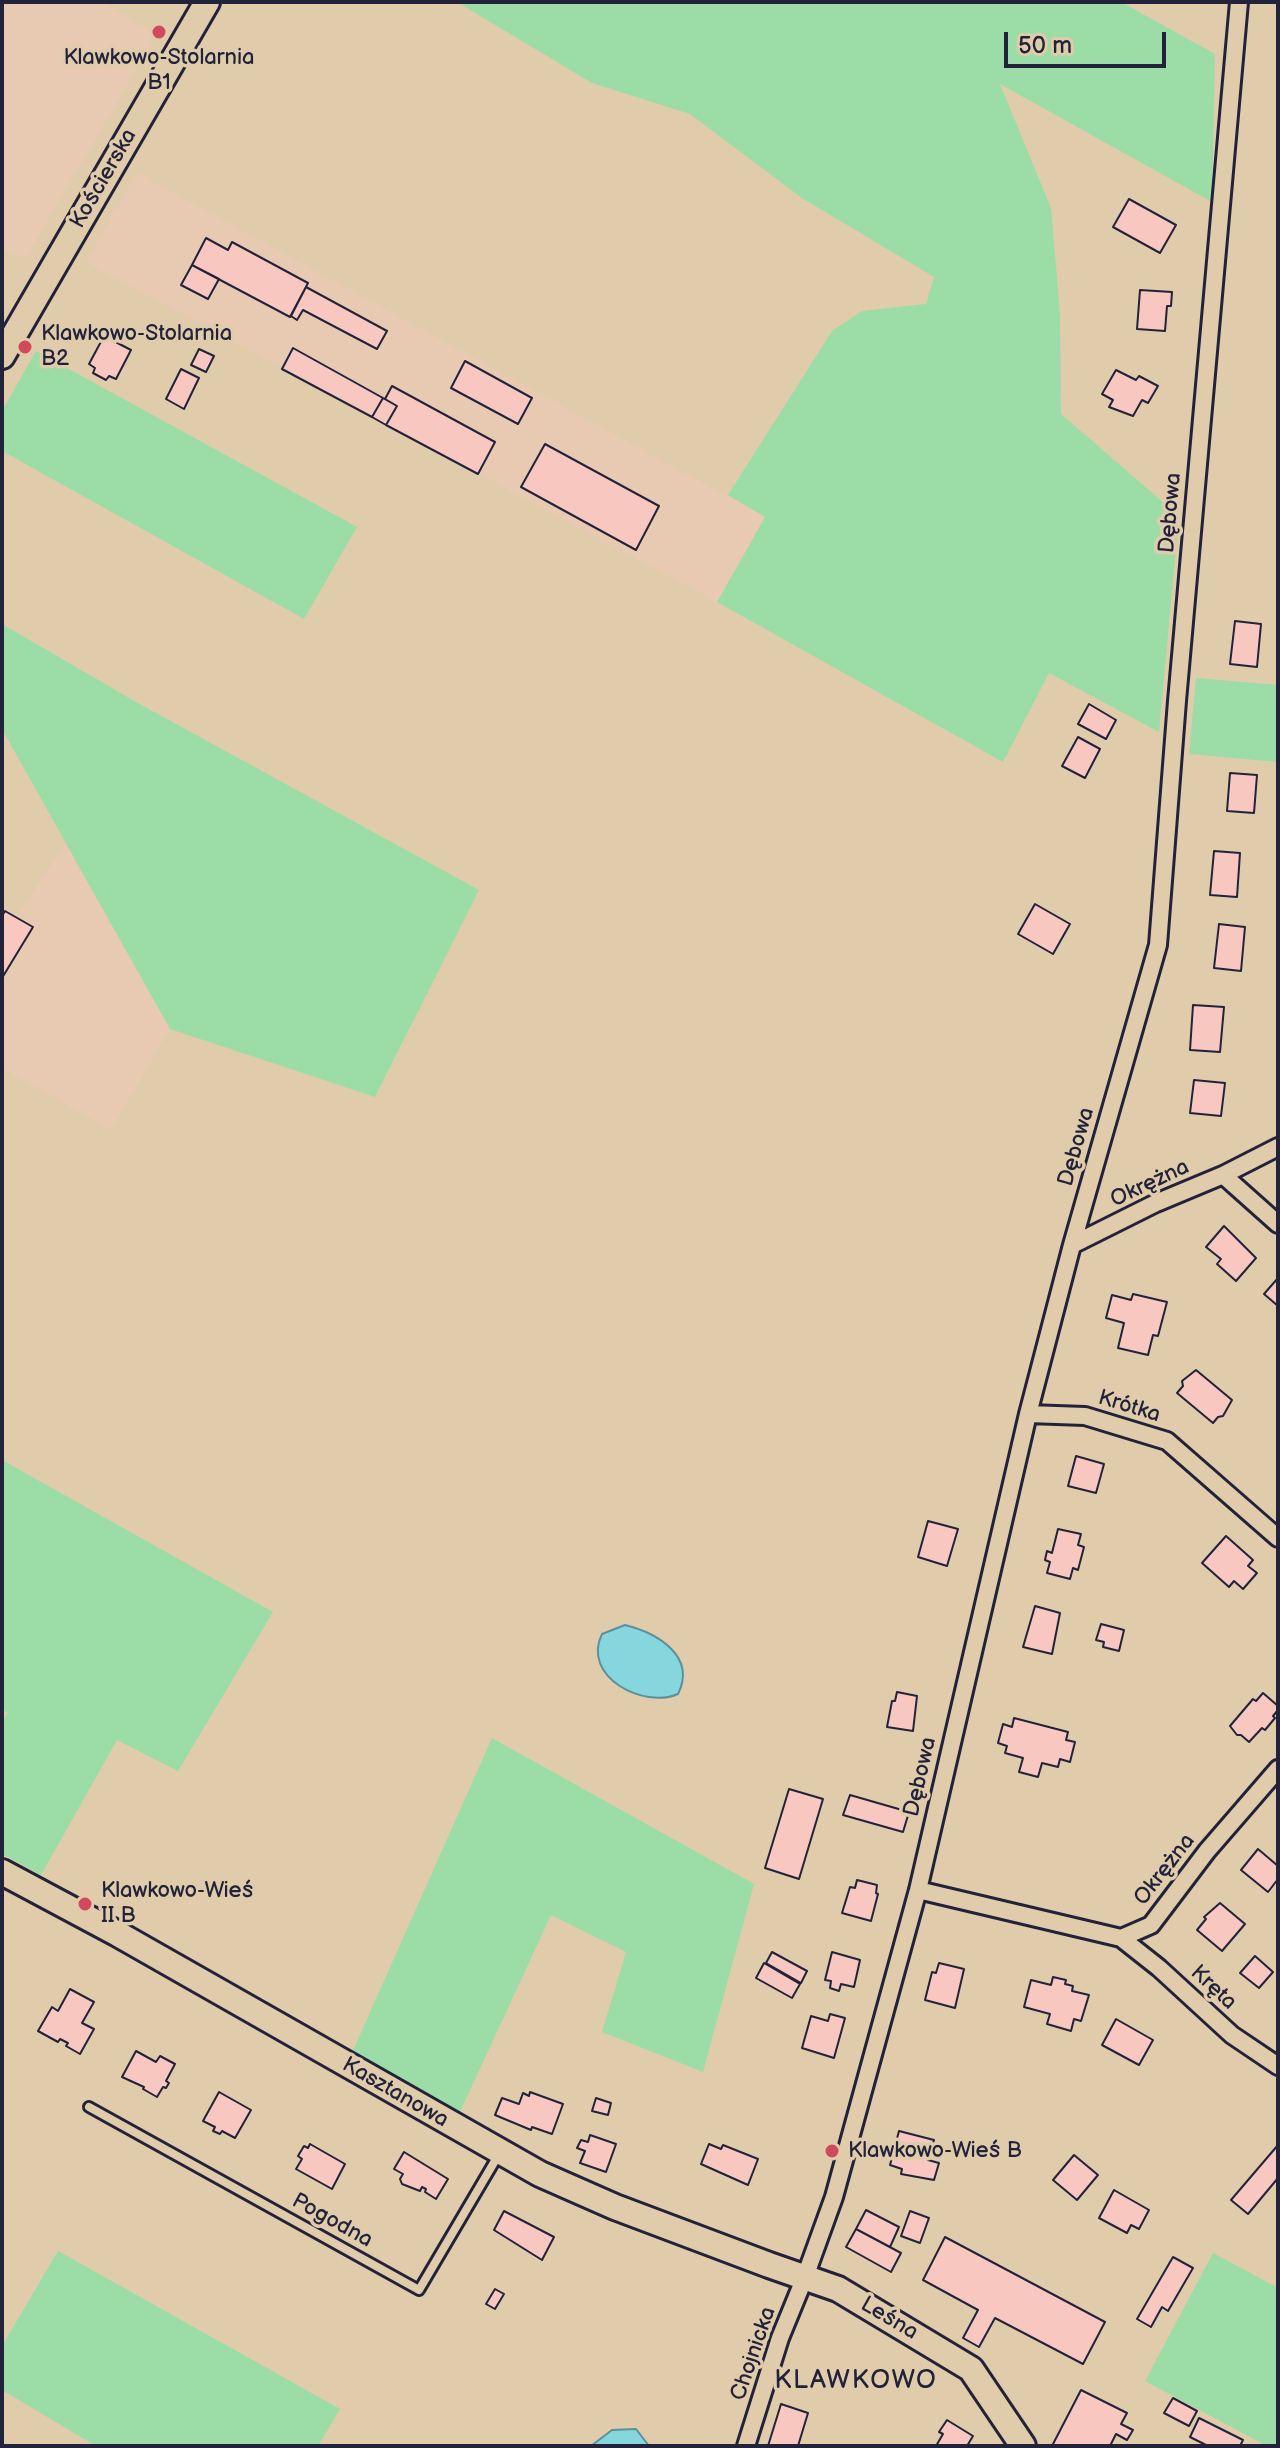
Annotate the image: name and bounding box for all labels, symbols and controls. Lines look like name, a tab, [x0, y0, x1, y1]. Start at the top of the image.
scale bar	[1008, 16, 1170, 66]
marker: Klawkowo-Stolarnia B1	[150, 23, 168, 41]
text: 50 m	[1018, 31, 1072, 60]
place label: Klawkowo-Stolarnia B1	[63, 45, 255, 96]
street label: Kościerska	[65, 125, 143, 233]
place label: Klawkowo-Stolarnia B2	[41, 321, 232, 372]
marker: Klawkowo-Stolarnia B2	[16, 338, 34, 356]
street label: Dębowa	[1154, 472, 1188, 554]
street label: Dębowa	[1053, 1105, 1101, 1189]
street label: Okrężna	[1107, 1154, 1193, 1214]
street label: Krótka	[1095, 1385, 1163, 1429]
street label: Dębowa	[899, 1735, 943, 1819]
street label: Okrężna	[1129, 1829, 1201, 1911]
place label: Klawkowo-Wieś II B	[101, 1878, 254, 1930]
marker: Klawkowo-Wieś II B	[76, 1895, 94, 1913]
street label: Kręta	[1185, 1960, 1241, 2016]
street label: Kasztanowa	[337, 2052, 453, 2134]
place label: Klawkowo-Wieś B	[848, 2138, 1022, 2164]
marker: Klawkowo-Wieś B	[823, 2142, 841, 2160]
street label: Pogodna	[287, 2188, 377, 2254]
street label: Leśna	[856, 2292, 922, 2346]
street label: Chojnicka	[726, 2304, 782, 2404]
district label: KLAWKOWO	[774, 2365, 938, 2397]

